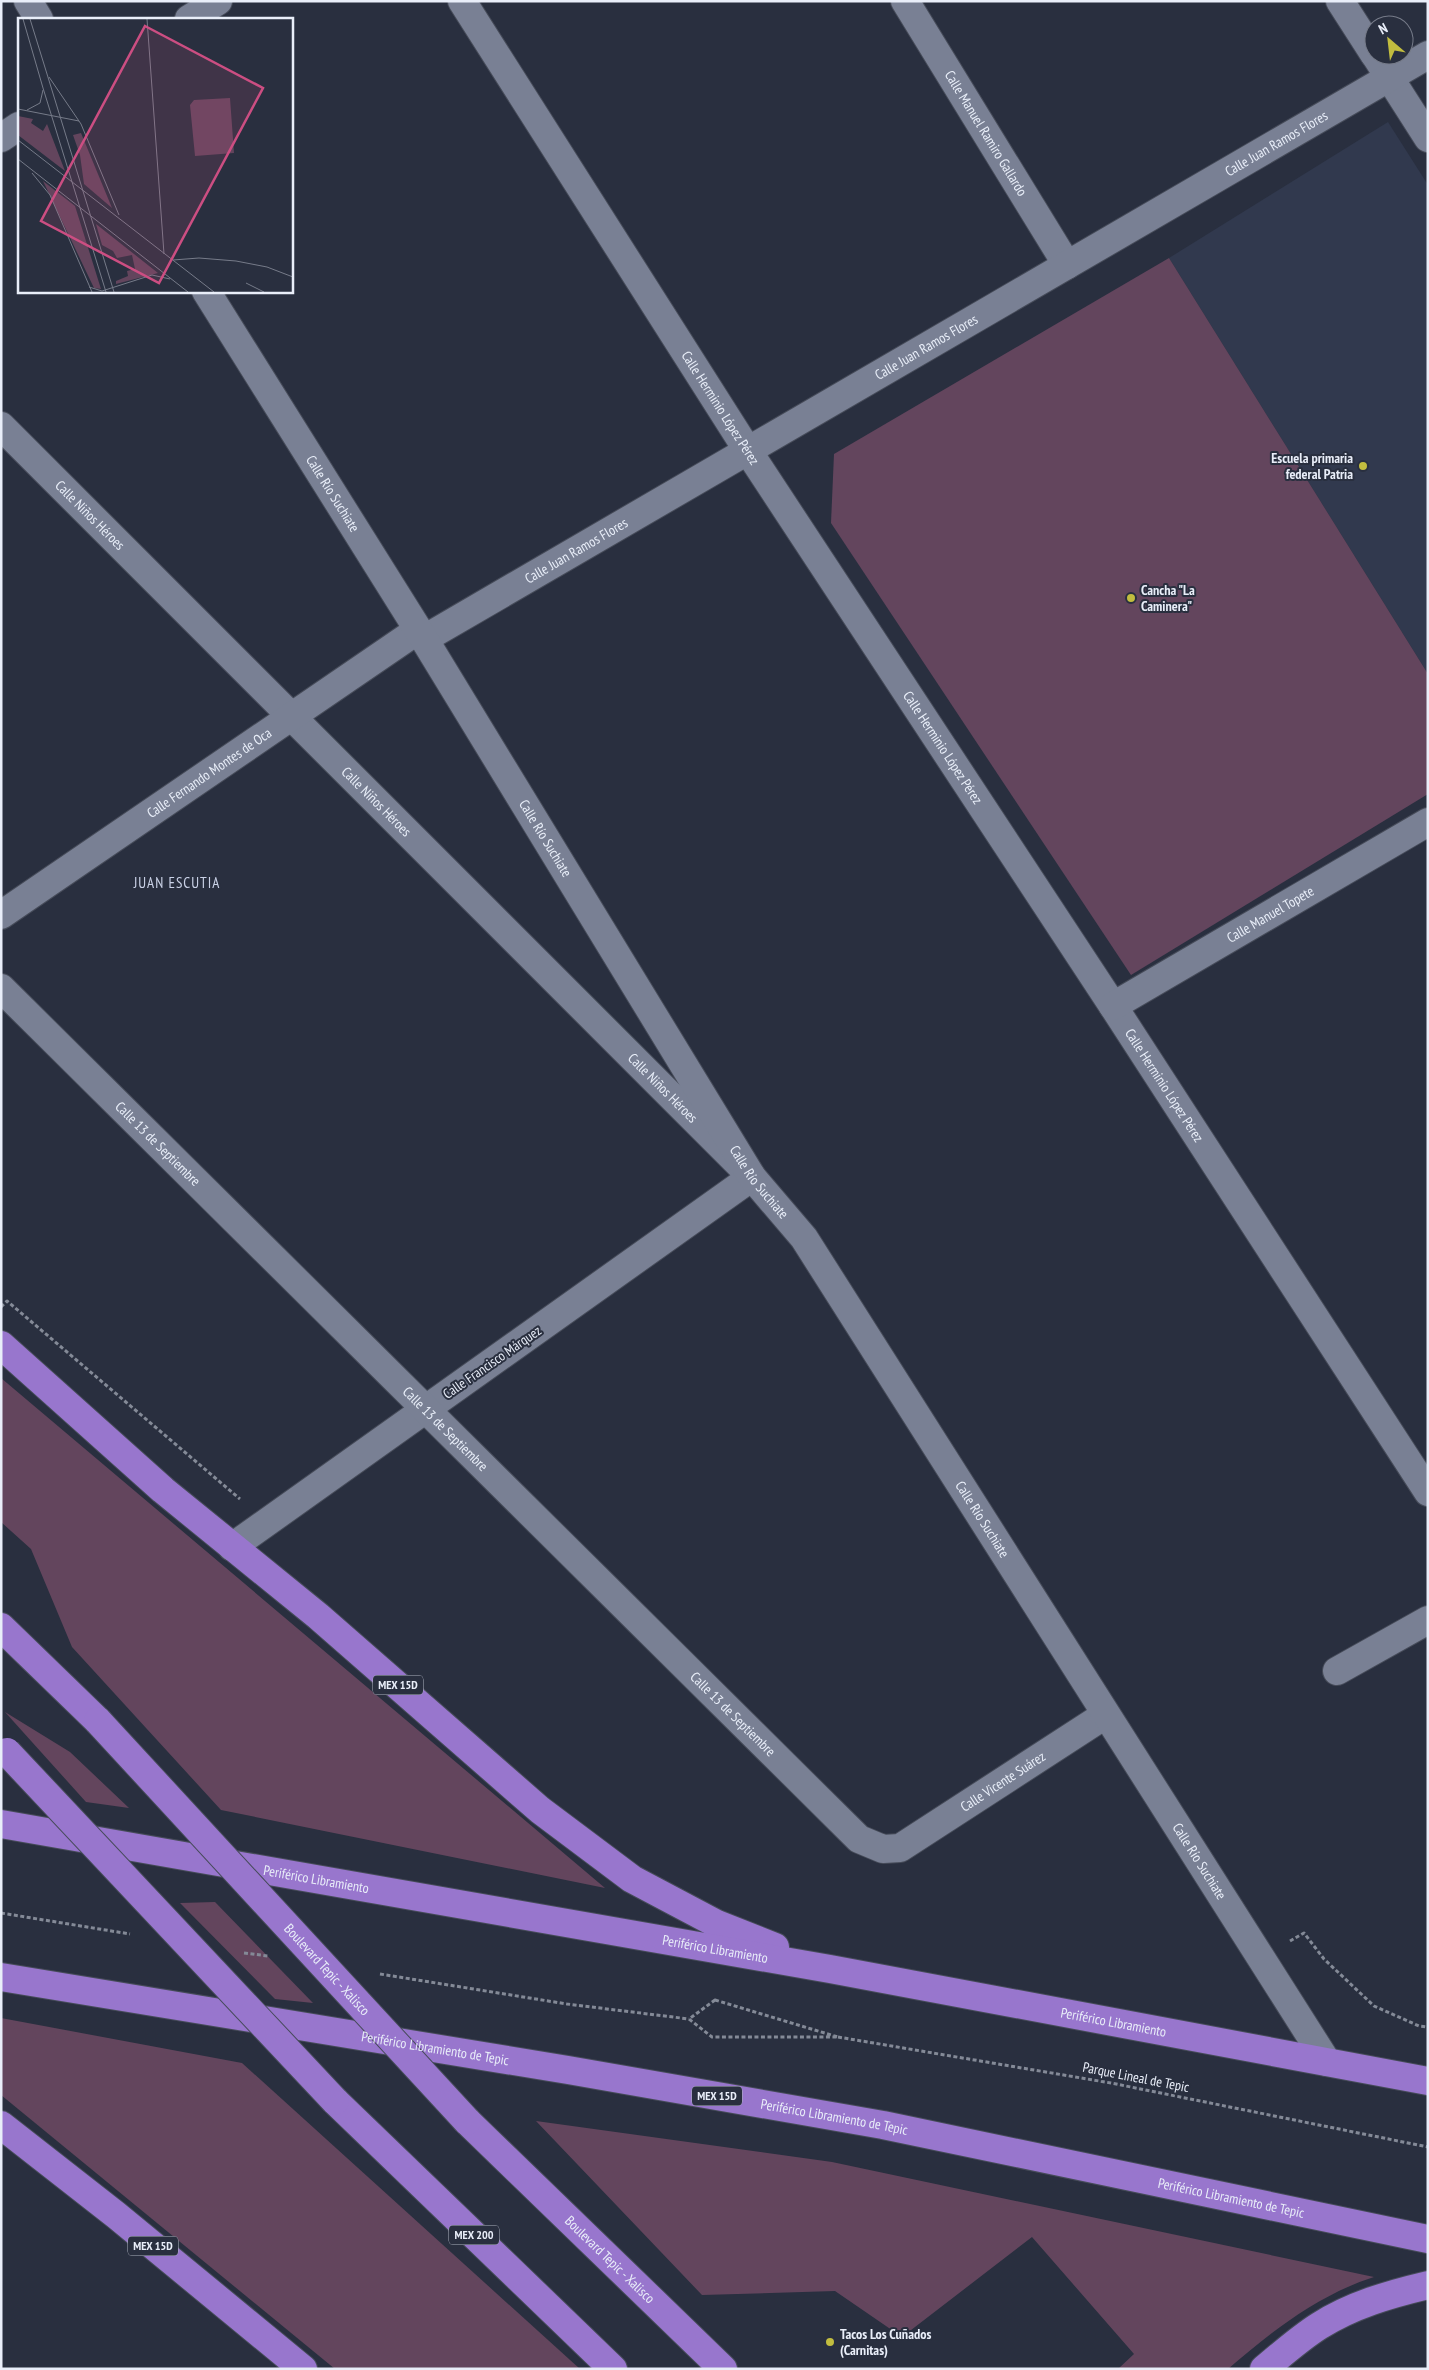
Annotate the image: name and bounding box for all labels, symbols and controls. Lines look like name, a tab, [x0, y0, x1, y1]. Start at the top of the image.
north arrow	[1364, 15, 1414, 65]
inset map	[18, 18, 292, 292]
text: N	[1375, 19, 1390, 38]
street label: Calle Manuel Ramiro Gallardo	[941, 67, 1031, 199]
street label: Calle Juan Ramos Flores	[1222, 106, 1331, 180]
street label: Calle Juan Ramos Flores	[872, 310, 981, 384]
street label: Calle Herminio López Pérez	[678, 347, 764, 468]
place label: Escuela primaria federal Patria	[1271, 449, 1353, 483]
street label: Calle Río Suchiate	[302, 452, 364, 536]
marker: Escuela primaria federal Patria	[1357, 460, 1369, 472]
street label: Calle Niños Héroes	[51, 476, 129, 554]
street label: Calle Juan Ramos Flores	[521, 513, 631, 587]
place label: Cancha "La Caminera"	[1141, 581, 1195, 615]
marker: Cancha "La Caminera"	[1125, 592, 1137, 604]
street label: Calle Herminio López Pérez	[899, 687, 987, 807]
street label: Calle Fernando Montes de Oca	[143, 724, 275, 822]
street label: Calle Niños Héroes	[338, 763, 415, 840]
street label: Calle Río Suchiate	[515, 796, 576, 880]
district label: JUAN ESCUTIA	[133, 873, 220, 892]
street label: Calle Manuel Topete	[1223, 882, 1317, 947]
street label: Calle Herminio López Pérez	[1121, 1025, 1208, 1145]
street label: Calle Niños Héroes	[624, 1049, 702, 1127]
street label: Calle 13 de Septiembre	[111, 1097, 205, 1190]
street label: Calle Río Suchiate	[726, 1142, 793, 1223]
street label: Calle Francisco Márquez	[439, 1321, 545, 1403]
street label: Calle 13 de Septiembre	[399, 1383, 492, 1475]
street label: Calle Río Suchiate	[951, 1478, 1014, 1561]
street label: Calle 13 de Septiembre	[687, 1668, 780, 1760]
road number: MEX 15D	[373, 1676, 423, 1694]
street label: Calle Vicente Suárez	[957, 1747, 1049, 1815]
street label: Calle Río Suchiate	[1169, 1819, 1231, 1903]
street label: Periférico Libramiento	[262, 1861, 370, 1897]
street label: Boulevard Tepic - Xalisco	[280, 1920, 374, 2019]
street label: Periférico Libramiento	[661, 1931, 769, 1967]
street label: Periférico Libramiento	[1059, 2003, 1168, 2041]
street label: Periférico Libramiento de Tepic	[360, 2027, 510, 2069]
street label: Parque Lineal de Tepic	[1081, 2058, 1191, 2096]
road number: MEX 15D	[692, 2086, 742, 2106]
street label: Periférico Libramiento de Tepic	[759, 2095, 910, 2139]
street label: Periférico Libramiento de Tepic	[1156, 2174, 1306, 2222]
street label: Boulevard Tepic - Xalisco	[561, 2212, 659, 2307]
road number: MEX 200	[449, 2226, 499, 2244]
road number: MEX 15D	[128, 2236, 178, 2256]
place label: Tacos Los Cuñados (Carnitas)	[840, 2325, 931, 2359]
marker: Tacos Los Cuñados (Carnitas)	[824, 2336, 836, 2348]

